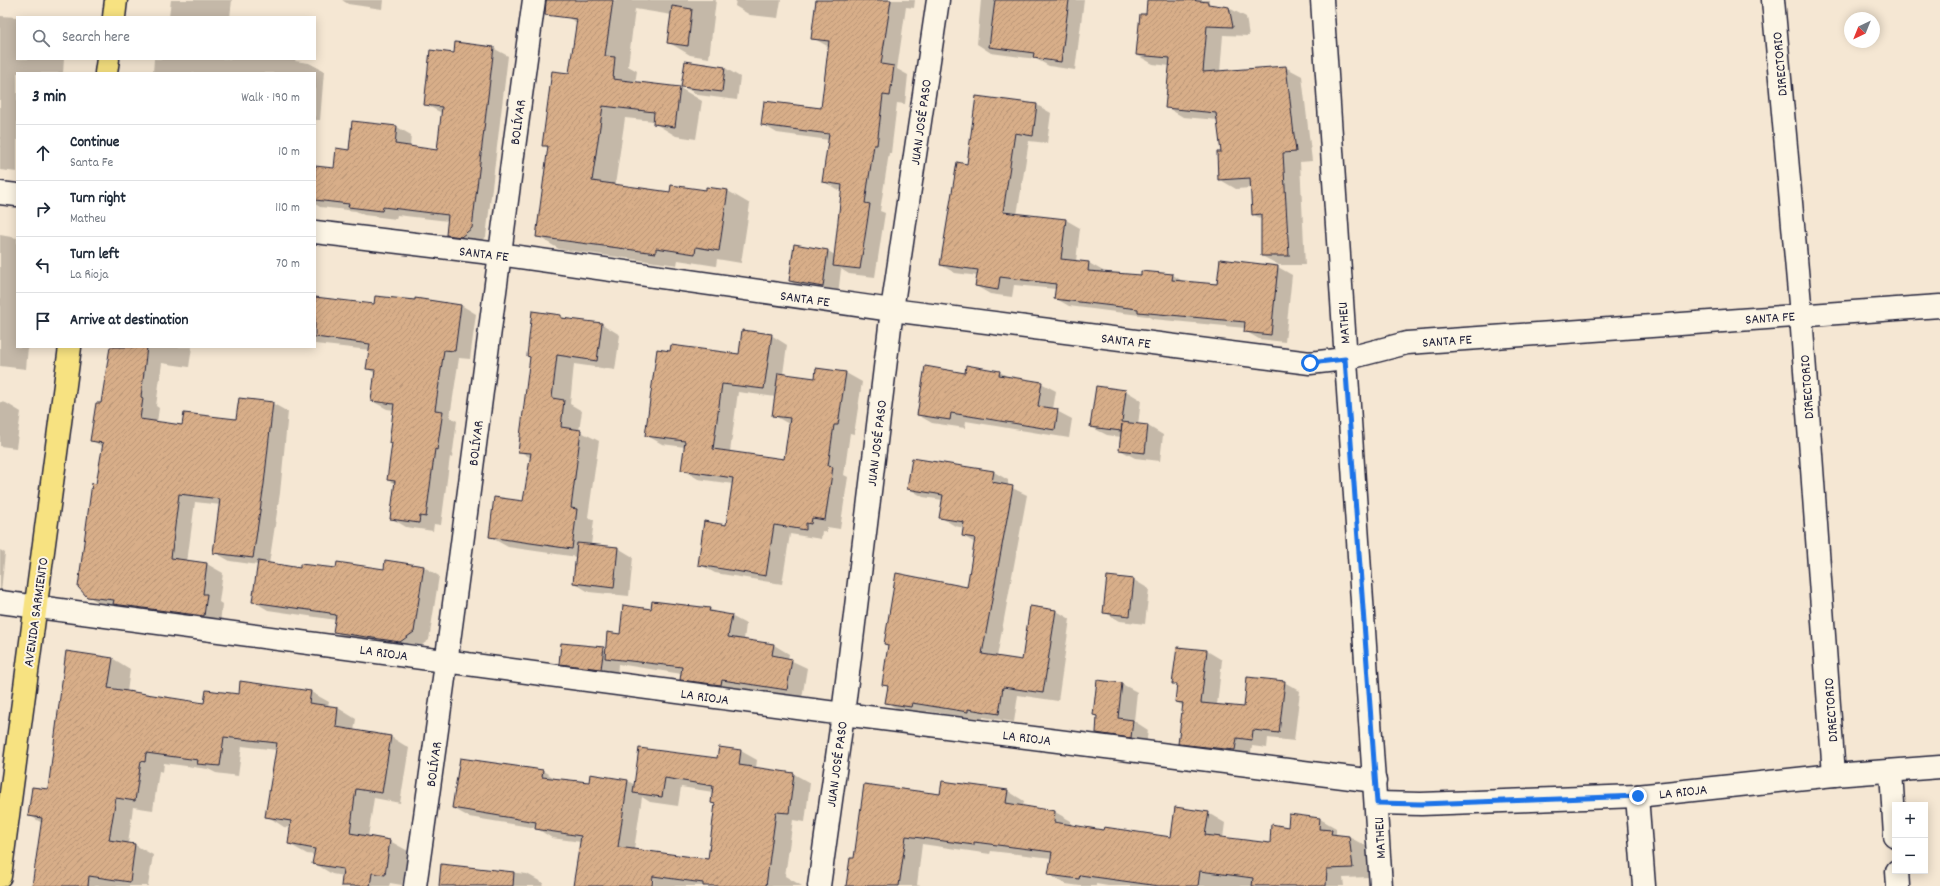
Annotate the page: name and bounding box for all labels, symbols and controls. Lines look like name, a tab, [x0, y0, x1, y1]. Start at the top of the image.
north arrow	[1844, 12, 1880, 48]
search box	[16, 16, 316, 60]
icon: search	[30, 27, 52, 49]
text: Search here	[62, 27, 130, 49]
street label: DIRECTORIO	[1768, 31, 1794, 97]
street label: JUAN JOSÉ PASO	[906, 78, 938, 167]
text: 3 min	[32, 86, 66, 110]
text: Walk · 190 m	[241, 89, 300, 108]
street label: BOLÍVAR	[506, 98, 532, 146]
text: Continue	[70, 132, 119, 154]
icon: ahead	[32, 142, 54, 164]
text: 10 m	[278, 143, 300, 162]
text: Santa Fe	[70, 154, 113, 173]
text: Turn right	[70, 188, 126, 210]
icon: right	[32, 198, 54, 220]
text: 110 m	[275, 199, 300, 218]
text: Matheu	[70, 210, 106, 229]
street label: SANTA FE	[458, 242, 510, 268]
text: Turn left	[70, 244, 119, 266]
icon: left	[32, 254, 54, 276]
text: 70 m	[276, 255, 300, 274]
text: La Rioja	[70, 266, 108, 285]
street label: SANTA FE	[779, 287, 831, 313]
street label: MATHEU	[1334, 301, 1356, 344]
street label: SANTA FE	[1745, 307, 1796, 331]
icon: arrive	[32, 310, 54, 332]
text: Arrive at destination	[70, 310, 188, 332]
street label: SANTA FE	[1100, 329, 1152, 355]
street label: SANTA FE	[1422, 330, 1473, 354]
route start	[1301, 354, 1319, 372]
street label: DIRECTORIO	[1796, 354, 1820, 420]
street label: JUAN JOSÉ PASO	[863, 399, 893, 487]
street label: BOLÍVAR	[464, 419, 490, 467]
street label: AVENIDA SARMIENTO	[19, 556, 55, 668]
street label: LA RIOJA	[358, 641, 409, 667]
street label: DIRECTORIO	[1820, 677, 1844, 743]
street label: LA RIOJA	[679, 685, 730, 711]
street label: JUAN JOSÉ PASO	[822, 720, 854, 809]
street label: LA RIOJA	[1001, 726, 1052, 752]
street label: BOLÍVAR	[422, 740, 448, 788]
street label: LA RIOJA	[1658, 780, 1709, 805]
route end	[1629, 787, 1647, 805]
map controls	[1892, 802, 1928, 874]
button: +	[1892, 802, 1928, 838]
street label: MATHEU	[1370, 816, 1392, 859]
button: −	[1892, 838, 1928, 874]

